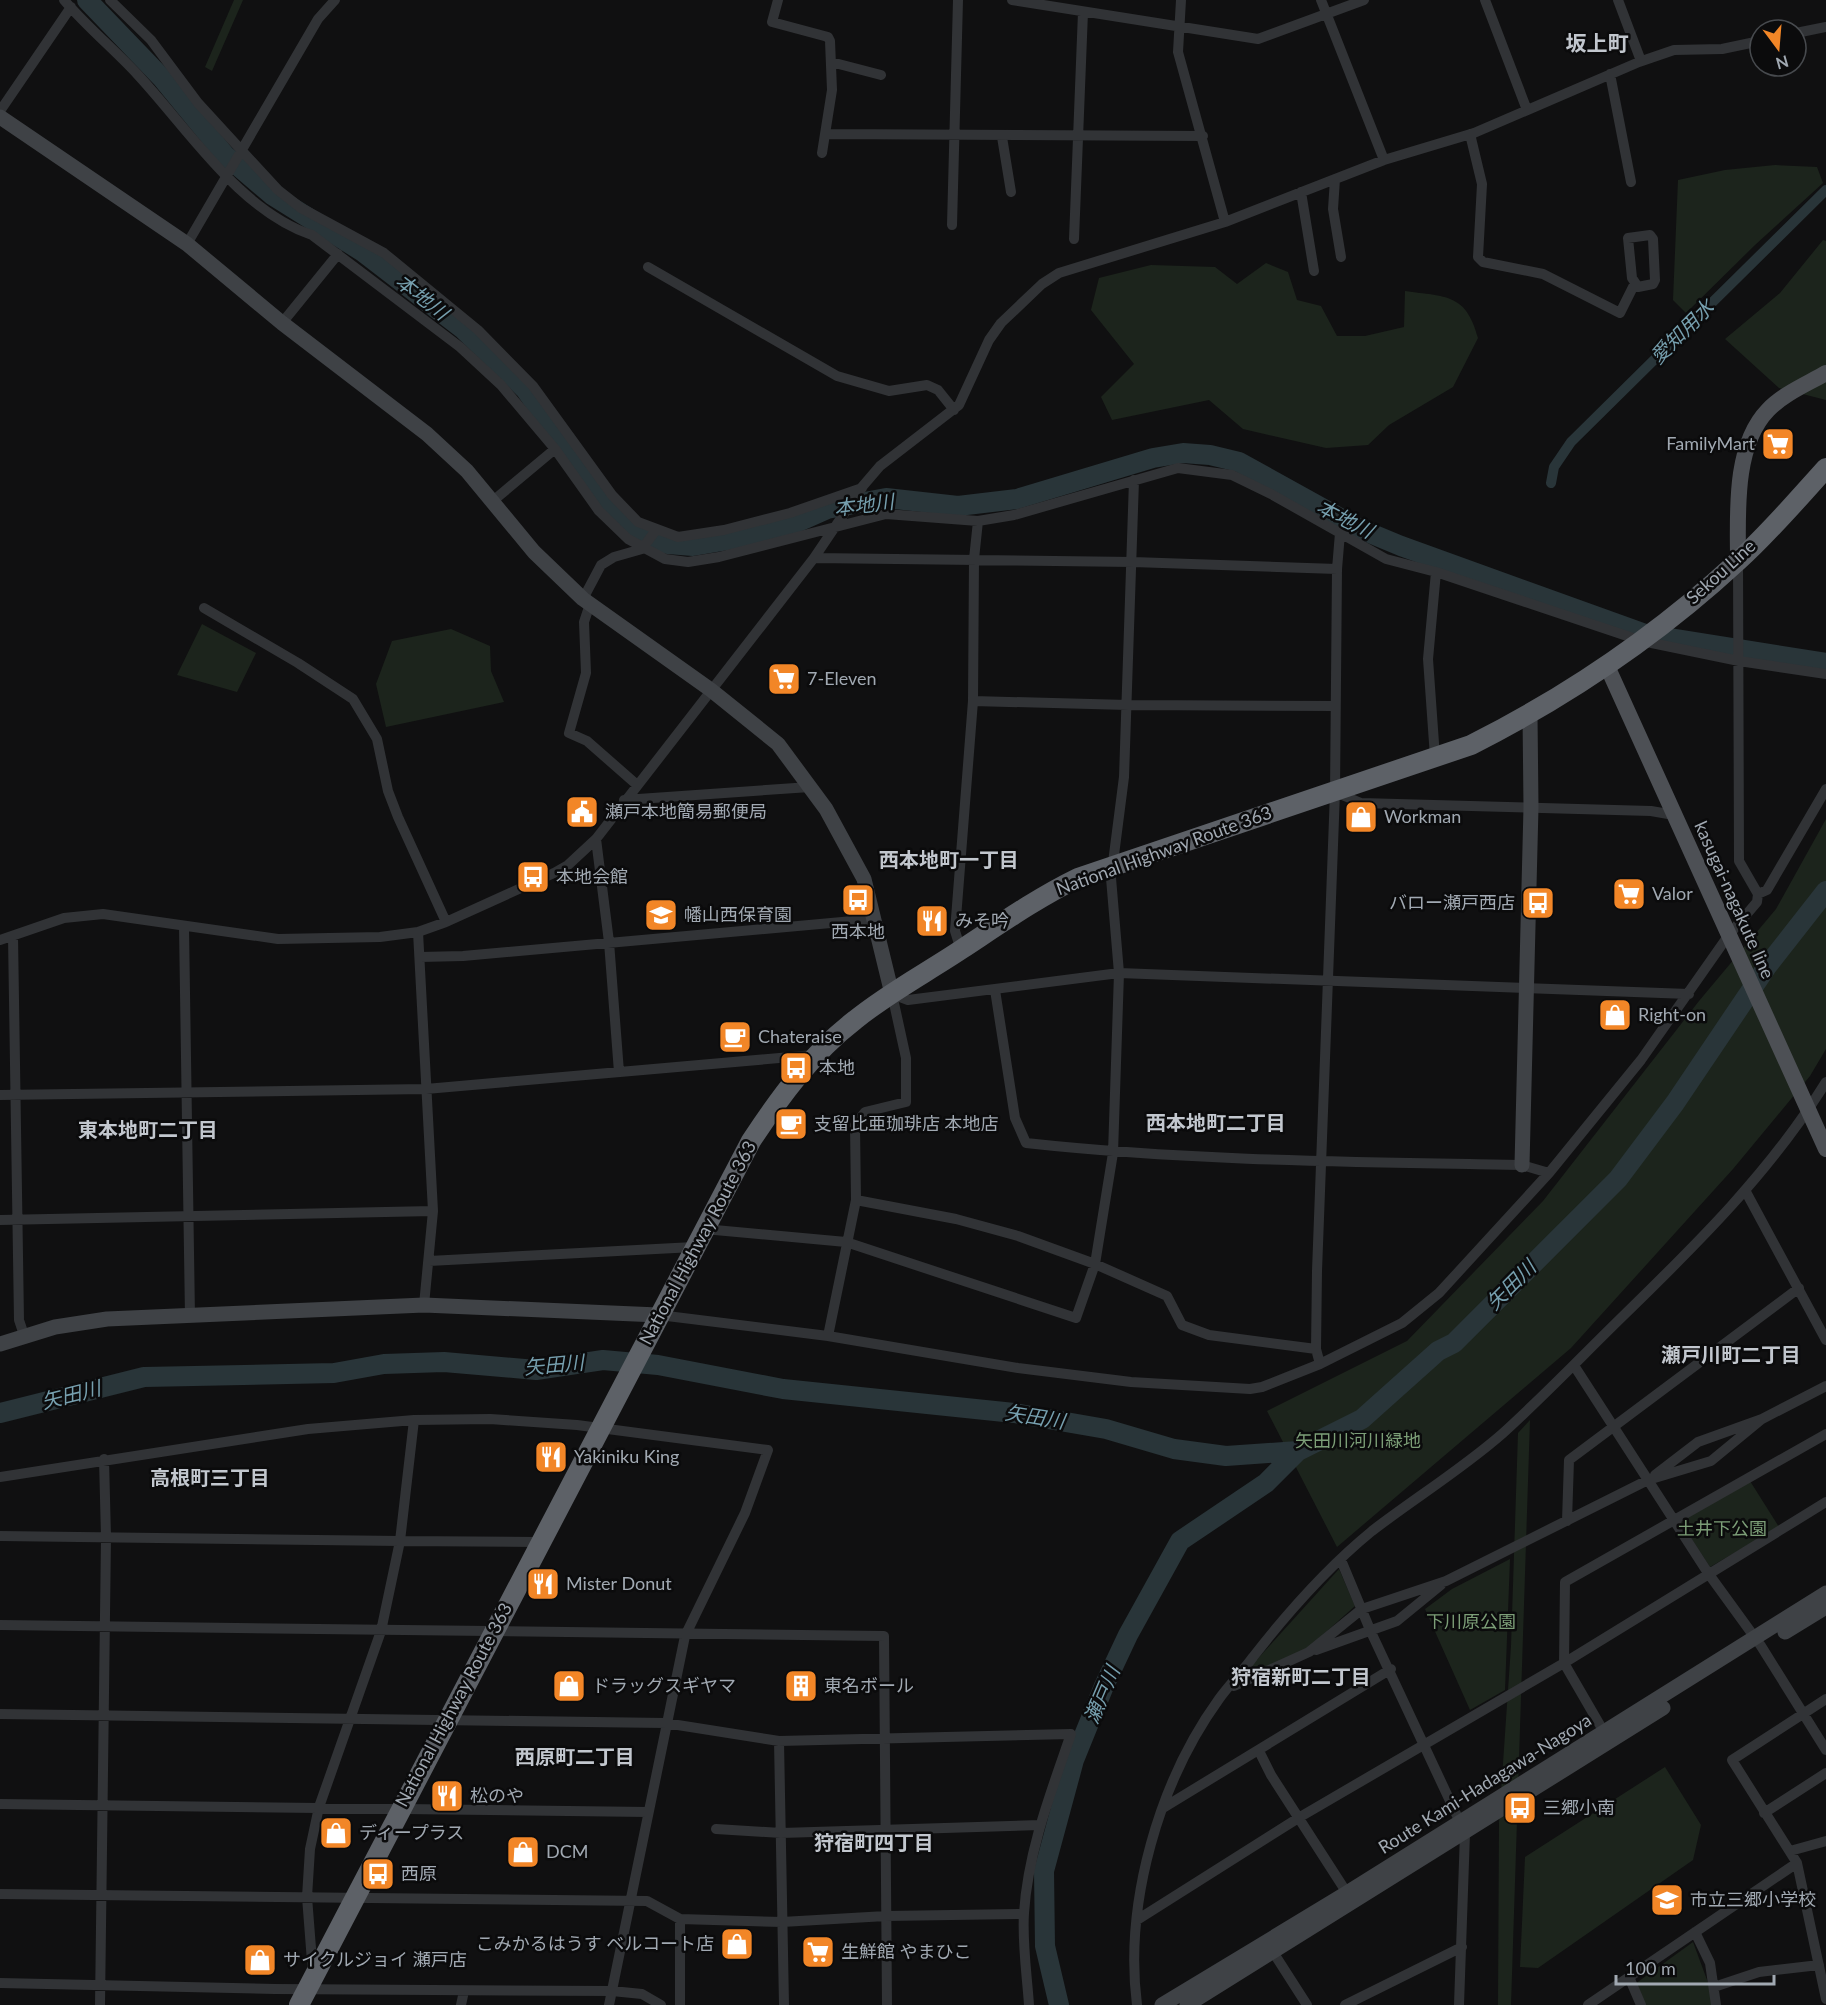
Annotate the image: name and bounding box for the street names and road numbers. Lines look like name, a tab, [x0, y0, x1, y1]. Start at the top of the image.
street label: Sekou Line	[1681, 534, 1760, 608]
street label: National Highway Route 363	[1053, 801, 1274, 899]
street label: kasugai-nagakute line	[1690, 817, 1780, 982]
street label: National Highway Route 363	[634, 1137, 760, 1348]
street label: National Highway Route 363	[390, 1599, 516, 1810]
street label: Route Kami-Hadagawa-Nagoya	[1374, 1708, 1595, 1858]

